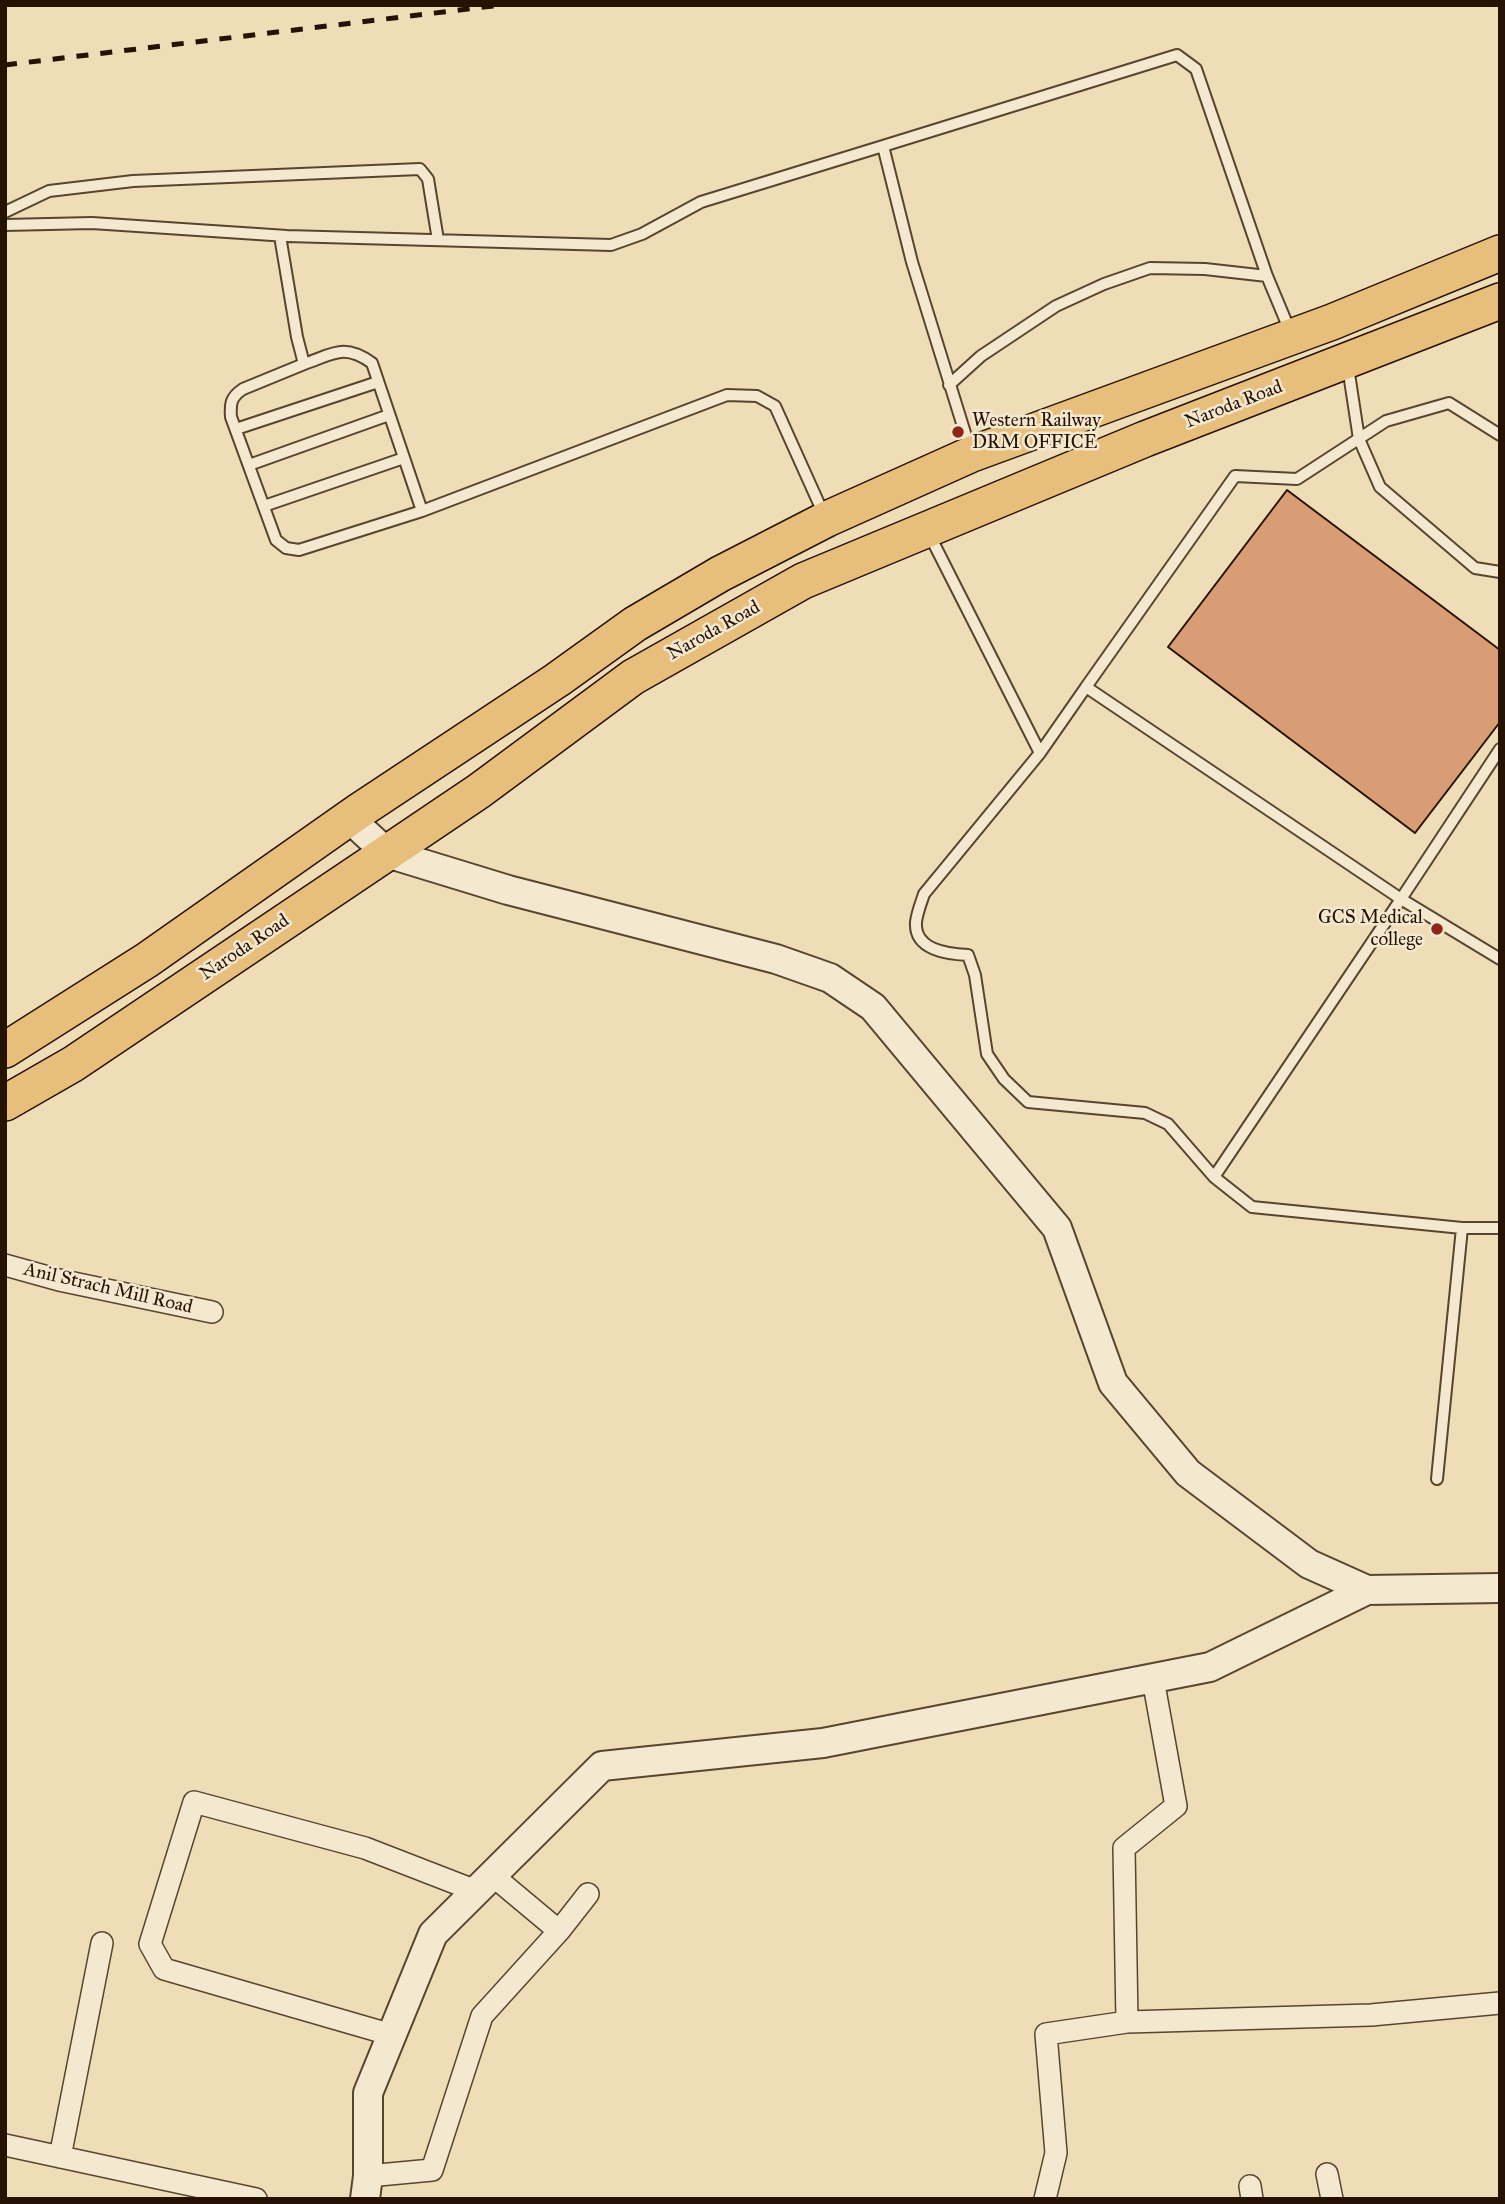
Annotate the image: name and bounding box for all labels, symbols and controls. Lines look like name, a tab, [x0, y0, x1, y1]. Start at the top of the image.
street label: Naroda Road	[1182, 376, 1286, 434]
place label: Western Railway DRM OFFICE	[972, 410, 1101, 454]
marker: Western Railway DRM OFFICE	[950, 424, 966, 440]
street label: Naroda Road	[664, 596, 764, 666]
place label: GCS Medical college	[1318, 907, 1423, 951]
street label: Naroda Road	[196, 910, 294, 986]
marker: GCS Medical college	[1429, 921, 1445, 937]
street label: Anil Strach Mill Road	[21, 1258, 195, 1320]

